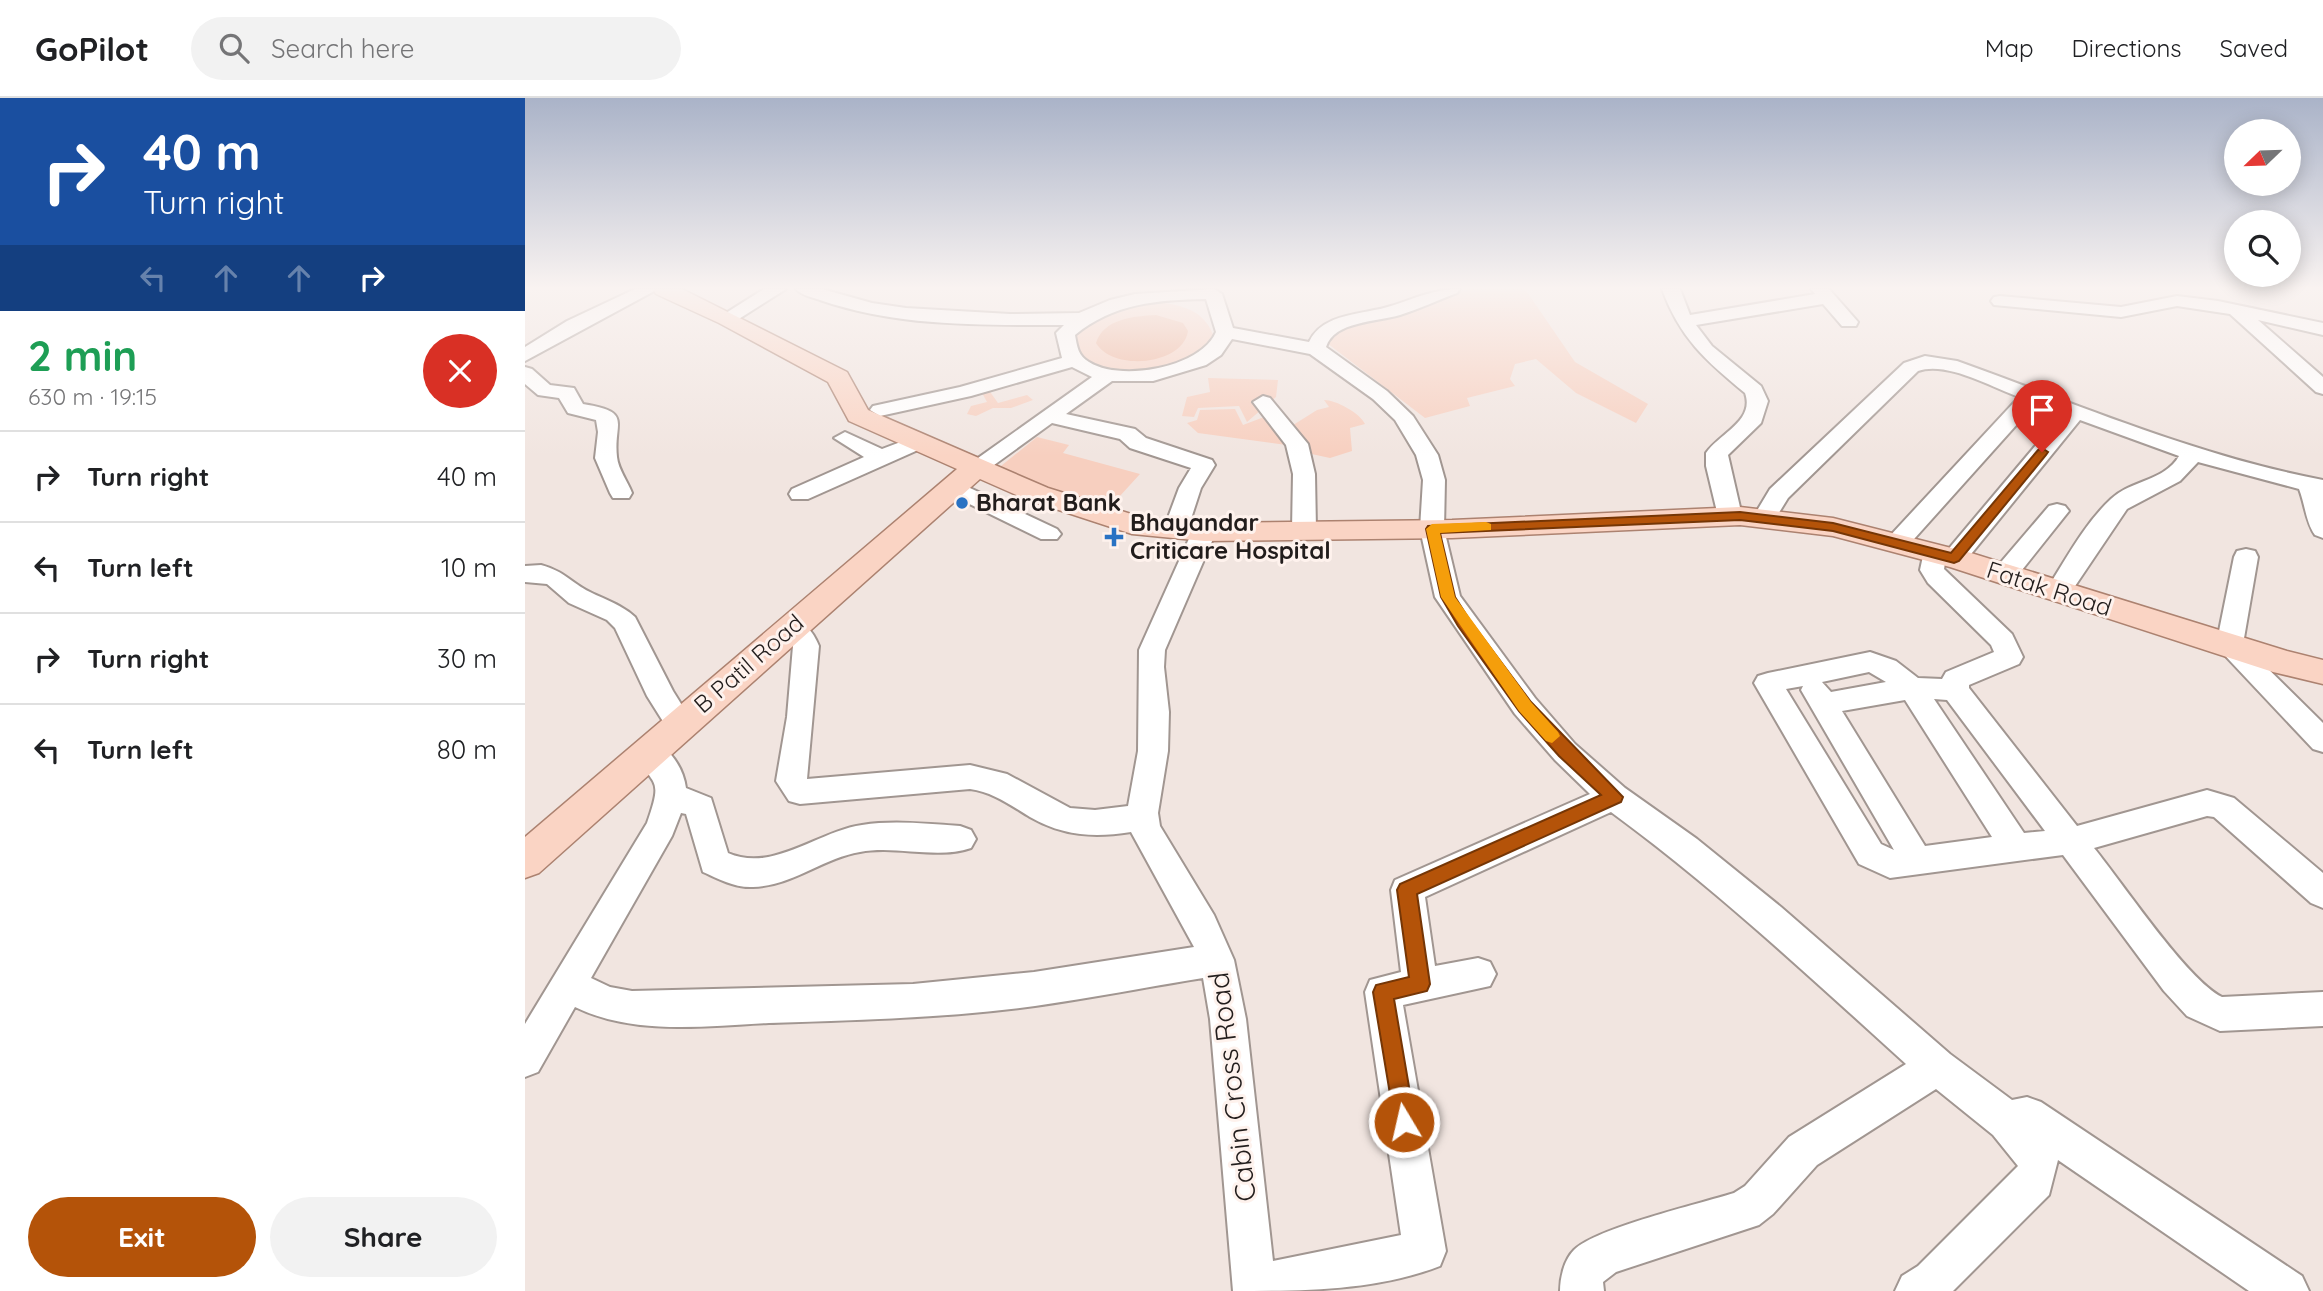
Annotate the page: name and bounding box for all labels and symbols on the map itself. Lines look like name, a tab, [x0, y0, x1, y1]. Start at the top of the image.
north arrow	[2224, 119, 2301, 196]
pin	[2012, 380, 2072, 452]
place label: Bharat Bank	[976, 487, 1121, 517]
marker: Bharat Bank	[954, 495, 970, 511]
place label: Bhayandar Criticare Hospital	[1130, 507, 1331, 565]
marker: Bhayandar Criticare Hospital	[1104, 527, 1124, 547]
street label: Fatak Road	[1983, 554, 2115, 622]
street label: B Patil Road	[687, 607, 809, 719]
street label: Cabin Cross Road	[1200, 970, 1263, 1204]
position arrow	[1367, 1085, 1441, 1159]

